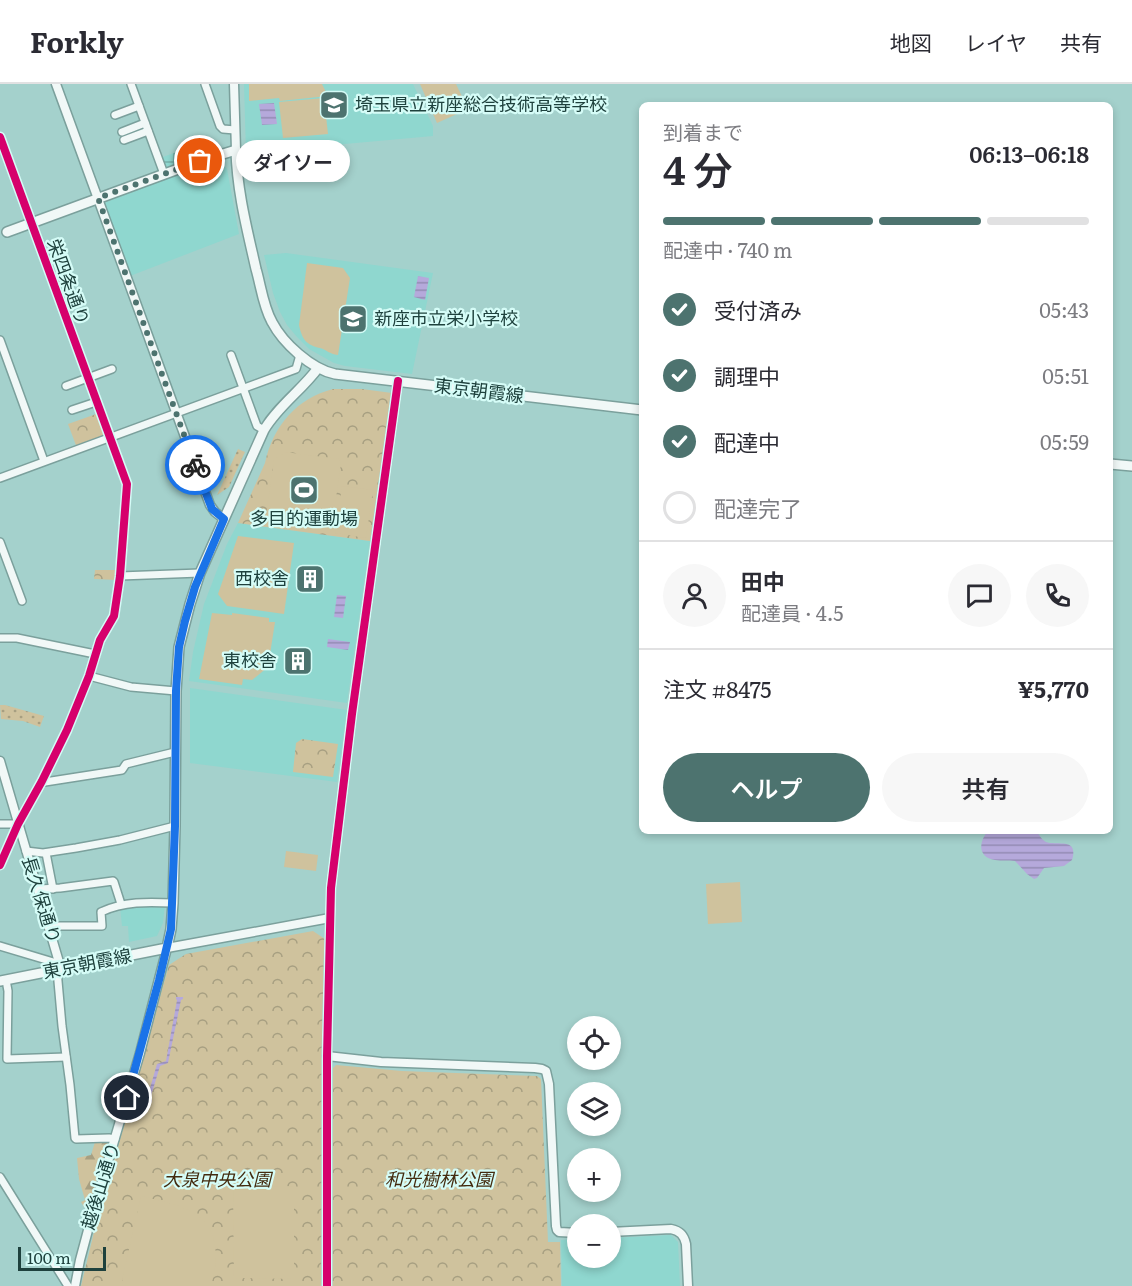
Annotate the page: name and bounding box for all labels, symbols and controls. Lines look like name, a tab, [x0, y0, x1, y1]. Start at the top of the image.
text: Forkly	[30, 20, 124, 62]
text: 地図	[890, 26, 932, 57]
text: レイヤ	[965, 26, 1027, 57]
text: 共有	[1060, 26, 1102, 57]
school or university icon: 埼玉県立新座総合技術高等学校	[318, 89, 350, 121]
place label: 埼玉県立新座総合技術高等学校	[355, 90, 607, 117]
text: 到着まで	[663, 116, 743, 146]
pin	[174, 135, 225, 186]
text: 06:13–06:18	[969, 137, 1089, 170]
text: 4 分	[663, 139, 733, 197]
callout: ダイソー	[236, 140, 350, 182]
icon: bag	[183, 144, 216, 177]
text: ダイソー	[253, 146, 333, 176]
text: 配達中 · 740 m	[663, 234, 792, 264]
street label: 栄四条通り	[41, 235, 97, 328]
icon: check	[663, 293, 696, 326]
text: 受付済み	[714, 293, 802, 326]
text: 05:43	[1039, 294, 1089, 324]
school or university icon: 新座市立栄小学校	[337, 303, 369, 335]
place label: 新座市立栄小学校	[374, 304, 518, 331]
icon: check	[663, 359, 696, 392]
text: 調理中	[714, 359, 780, 392]
text: 05:51	[1042, 360, 1089, 390]
street label: 東京朝霞線	[433, 371, 525, 408]
icon: check	[663, 425, 696, 458]
text: 配達中	[714, 425, 780, 458]
text: 05:59	[1040, 426, 1089, 456]
courier	[165, 435, 225, 495]
icon: bike	[179, 449, 212, 482]
sports icon: 多目的運動場	[288, 474, 320, 506]
text: 配達完了	[714, 491, 802, 524]
place label: 多目的運動場	[250, 504, 358, 531]
building icon: 西校舎	[294, 563, 326, 595]
place label: 西校舎	[235, 564, 289, 591]
button: person	[663, 564, 726, 627]
text: 田中	[741, 564, 785, 597]
button: chat	[948, 564, 1011, 627]
button: phone	[1026, 564, 1089, 627]
text: 配達員 · 4.5	[741, 597, 844, 627]
building icon: 東校舎	[282, 645, 314, 677]
place label: 東校舎	[223, 646, 277, 673]
text: 注文 #8475	[663, 672, 771, 705]
text: ¥5,770	[1018, 672, 1089, 705]
button: ヘルプ	[663, 753, 870, 822]
button: 共有	[882, 753, 1089, 822]
street label: 長久保通り	[16, 853, 69, 947]
street label: 東京朝霞線	[40, 941, 133, 984]
map controls	[567, 1016, 621, 1268]
button: locate	[567, 1016, 621, 1070]
pin	[101, 1072, 152, 1123]
icon: home	[110, 1081, 143, 1114]
button: layers	[567, 1082, 621, 1136]
street label: 越後山通り	[73, 1139, 126, 1233]
button: +	[567, 1148, 621, 1202]
park label: 大泉中央公園	[163, 1165, 274, 1192]
park label: 和光樹林公園	[385, 1165, 496, 1192]
button: −	[567, 1214, 621, 1268]
scale bar	[18, 1244, 106, 1272]
text: 100 m	[27, 1245, 71, 1269]

